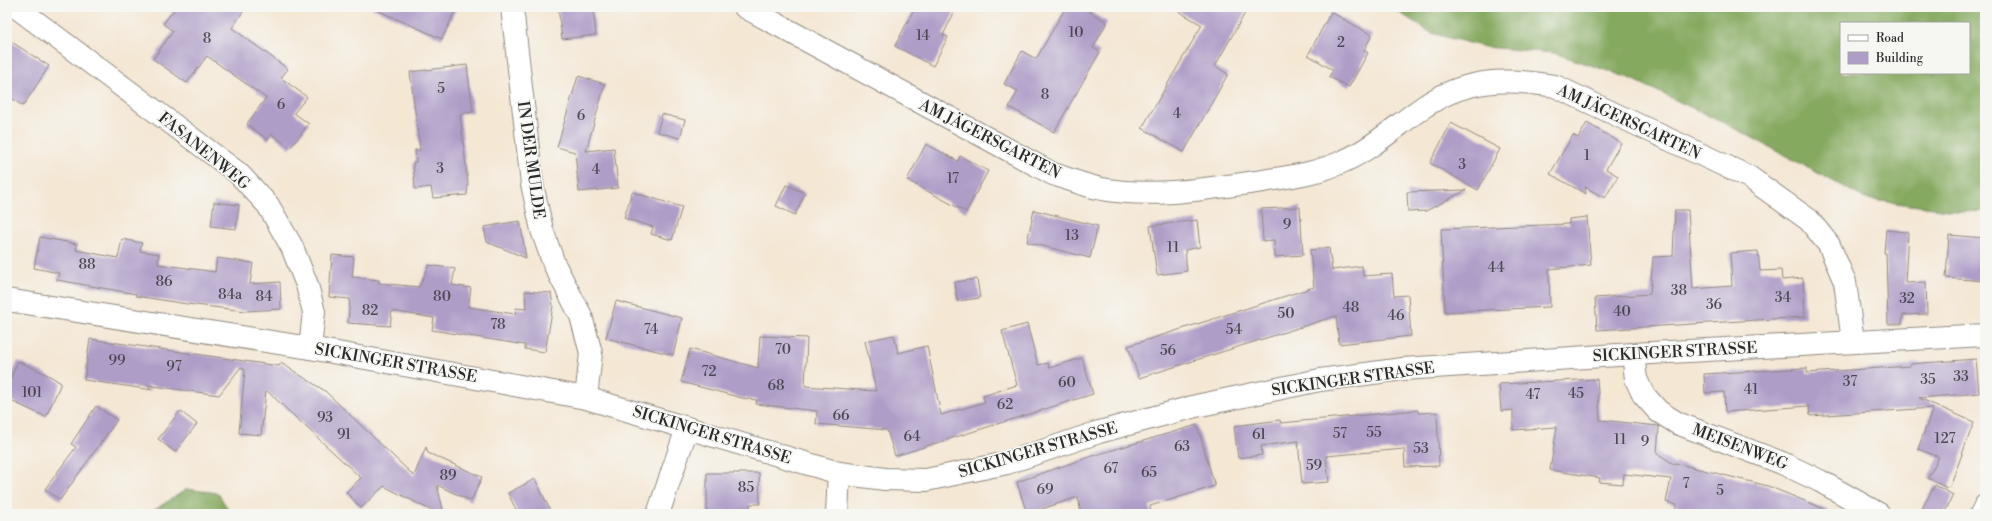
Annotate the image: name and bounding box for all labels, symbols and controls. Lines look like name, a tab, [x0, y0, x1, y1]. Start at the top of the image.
legend	[1840, 22, 1970, 74]
house number: 10	[1069, 24, 1083, 42]
house number: 14	[916, 27, 930, 45]
house number: 8	[203, 30, 211, 48]
text: Road	[1876, 31, 1904, 46]
house number: 2	[1337, 34, 1345, 52]
text: Building	[1875, 51, 1924, 66]
street label: AM JÄGERSGARTEN	[1553, 79, 1704, 164]
house number: 5	[437, 80, 445, 98]
house number: 8	[1041, 86, 1049, 104]
street label: AM JÄGERSGARTEN	[915, 93, 1065, 183]
house number: 6	[277, 96, 286, 114]
street label: IN DER MULDE	[513, 100, 549, 220]
house number: 4	[1173, 105, 1181, 123]
house number: 6	[577, 107, 586, 125]
street label: FASANENWEG	[154, 108, 254, 194]
house number: 1	[1584, 147, 1590, 165]
house number: 3	[1458, 156, 1466, 174]
house number: 3	[436, 160, 444, 178]
house number: 4	[592, 161, 600, 179]
house number: 17	[947, 170, 959, 188]
house number: 9	[1283, 216, 1291, 234]
house number: 13	[1065, 227, 1079, 245]
house number: 11	[1167, 239, 1179, 257]
house number: 88	[78, 256, 96, 274]
house number: 44	[1488, 259, 1504, 277]
house number: 86	[155, 273, 173, 291]
house number: 38	[1671, 282, 1687, 300]
house number: 84a	[218, 286, 243, 304]
house number: 84	[255, 288, 273, 306]
house number: 80	[433, 288, 451, 306]
house number: 34	[1775, 289, 1791, 307]
house number: 32	[1899, 290, 1915, 308]
house number: 36	[1706, 296, 1723, 314]
house number: 48	[1343, 299, 1359, 317]
house number: 82	[362, 302, 378, 320]
house number: 40	[1613, 303, 1631, 321]
house number: 50	[1278, 305, 1295, 323]
house number: 46	[1388, 307, 1405, 325]
house number: 78	[490, 316, 506, 334]
house number: 74	[644, 321, 658, 339]
house number: 54	[1226, 321, 1242, 339]
street label: SICKINGER STRASSE	[1592, 338, 1758, 366]
street label: SICKINGER STRASSE	[313, 339, 479, 387]
house number: 70	[775, 341, 791, 359]
house number: 56	[1160, 342, 1177, 360]
house number: 99	[109, 352, 125, 370]
house number: 97	[166, 358, 182, 376]
street label: SICKINGER STRASSE	[1270, 358, 1436, 400]
house number: 72	[702, 363, 716, 381]
house number: 33	[1953, 368, 1969, 386]
house number: 35	[1920, 371, 1936, 389]
house number: 37	[1843, 373, 1857, 391]
house number: 60	[1058, 374, 1076, 392]
house number: 68	[767, 377, 785, 395]
house number: 41	[1744, 381, 1758, 399]
house number: 101	[22, 384, 42, 402]
house number: 45	[1568, 385, 1584, 403]
house number: 47	[1526, 386, 1540, 404]
house number: 62	[997, 396, 1013, 414]
street label: SICKINGER STRASSE	[630, 401, 794, 469]
house number: 66	[833, 407, 850, 425]
house number: 93	[317, 409, 333, 427]
street label: SICKINGER STRASSE	[956, 418, 1120, 482]
street label: MEISENWEG	[1689, 420, 1791, 474]
house number: 55	[1366, 424, 1382, 442]
house number: 57	[1333, 425, 1347, 443]
house number: 91	[337, 426, 351, 444]
house number: 61	[1252, 426, 1266, 444]
house number: 64	[903, 428, 921, 446]
house number: 127	[1934, 430, 1956, 448]
house number: 11	[1614, 431, 1626, 449]
house number: 9	[1641, 433, 1649, 451]
house number: 63	[1174, 438, 1190, 456]
house number: 53	[1413, 440, 1429, 458]
house number: 59	[1306, 457, 1322, 475]
house number: 67	[1104, 460, 1118, 478]
house number: 65	[1141, 464, 1157, 482]
house number: 89	[439, 467, 457, 485]
house number: 7	[1682, 475, 1690, 493]
house number: 85	[738, 479, 754, 497]
house number: 69	[1037, 481, 1053, 499]
house number: 5	[1716, 482, 1724, 500]

